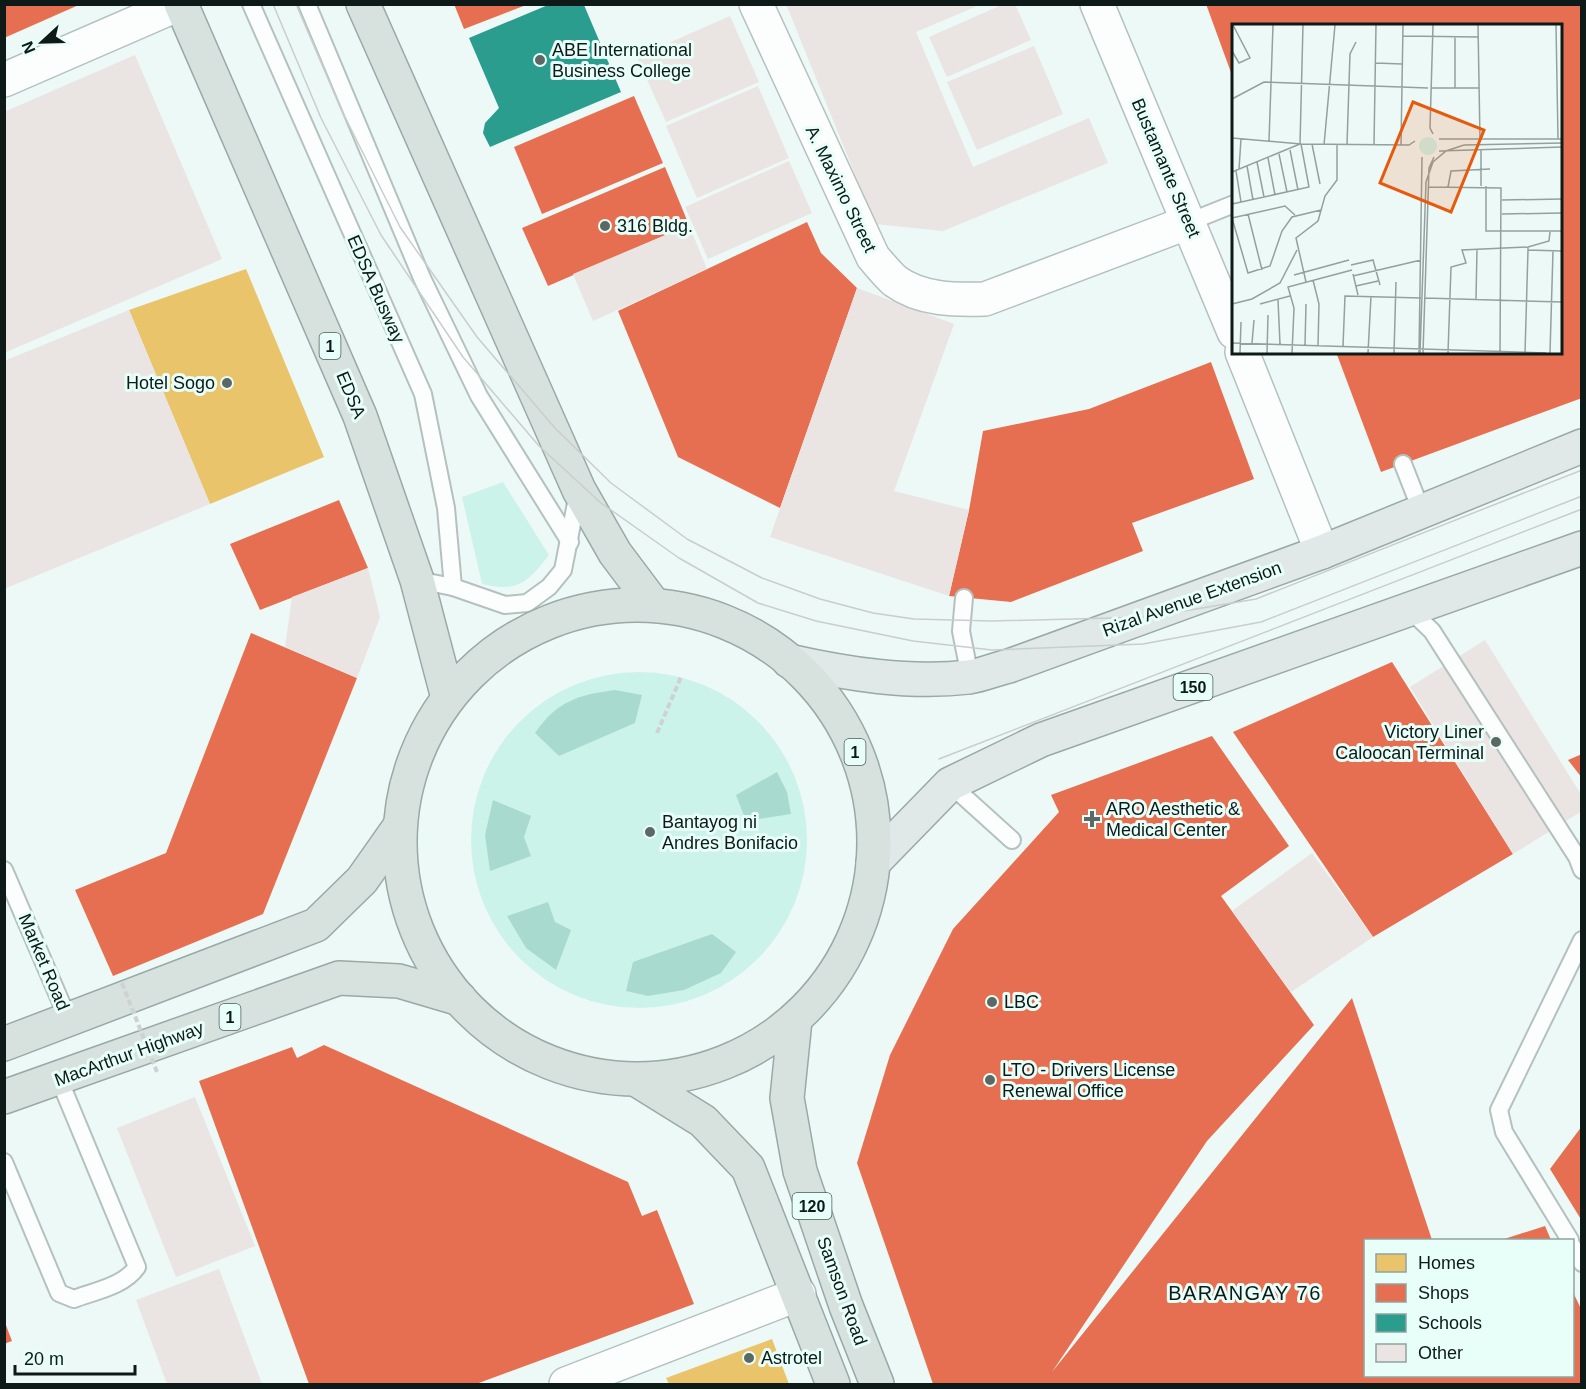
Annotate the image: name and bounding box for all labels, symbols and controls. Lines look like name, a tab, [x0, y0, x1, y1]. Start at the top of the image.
north arrow	[12, 12, 72, 72]
inset map	[1232, 24, 1562, 354]
text: N	[19, 39, 39, 56]
place label: ABE International Business College	[552, 40, 692, 81]
marker: ABE International Business College	[533, 53, 547, 67]
street label: Bustamante Street	[1128, 95, 1204, 241]
street label: A. Maximo Street	[802, 123, 880, 255]
place label: 316 Bldg.	[617, 216, 693, 236]
marker: 316 Bldg.	[598, 219, 612, 233]
street label: EDSA Busway	[343, 232, 409, 346]
road number: 1	[320, 333, 340, 359]
street label: EDSA	[332, 369, 370, 421]
place label: Hotel Sogo	[126, 373, 215, 393]
marker: Hotel Sogo	[220, 376, 234, 390]
street label: Rizal Avenue Extension	[1100, 557, 1284, 641]
road number: 150	[1174, 674, 1212, 700]
place label: Victory Liner Caloocan Terminal	[1335, 722, 1484, 763]
marker: Victory Liner Caloocan Terminal	[1489, 735, 1503, 749]
road number: 1	[844, 739, 866, 765]
place label: ARO Aesthetic & Medical Center	[1106, 799, 1240, 840]
marker: ARO Aesthetic & Medical Center	[1083, 810, 1101, 828]
place label: Bantayog ni Andres Bonifacio	[662, 812, 798, 853]
marker: Bantayog ni Andres Bonifacio	[643, 825, 657, 839]
street label: Market Road	[15, 911, 73, 1013]
place label: LBC	[1004, 992, 1039, 1012]
marker: LBC	[985, 995, 999, 1009]
road number: 1	[220, 1004, 240, 1030]
street label: MacArthur Highway	[52, 1018, 206, 1090]
place label: LTO - Drivers License Renewal Office	[1002, 1060, 1175, 1101]
marker: LTO - Drivers License Renewal Office	[983, 1073, 997, 1087]
road number: 120	[792, 1193, 832, 1219]
street label: Samson Road	[813, 1234, 871, 1348]
legend	[1364, 1239, 1574, 1377]
text: Homes	[1418, 1253, 1475, 1273]
district label: BARANGAY 76	[1168, 1282, 1322, 1304]
text: Shops	[1418, 1283, 1469, 1303]
text: Schools	[1418, 1313, 1482, 1333]
scale bar	[15, 1338, 135, 1376]
text: Other	[1418, 1343, 1463, 1363]
place label: Astrotel	[761, 1348, 822, 1368]
text: 20 m	[24, 1349, 64, 1369]
marker: Astrotel	[742, 1351, 756, 1365]

